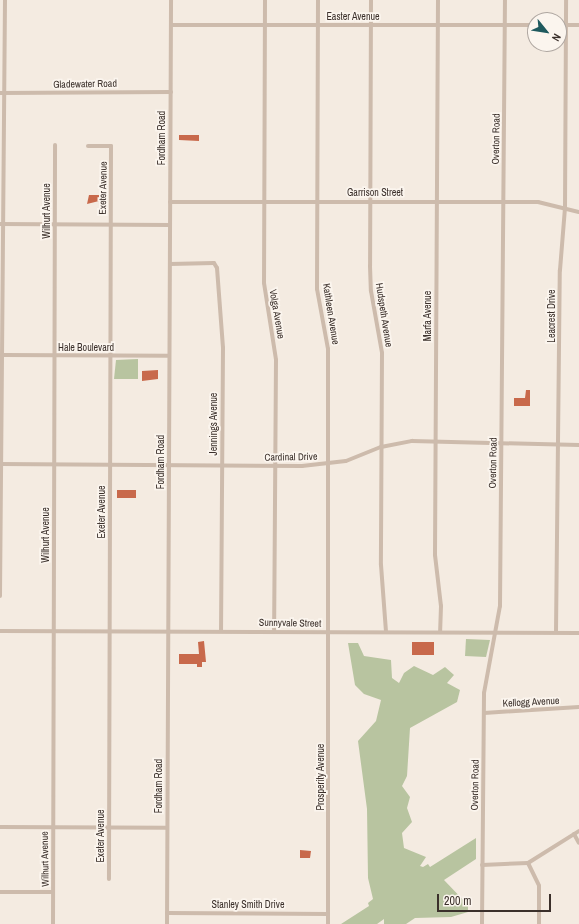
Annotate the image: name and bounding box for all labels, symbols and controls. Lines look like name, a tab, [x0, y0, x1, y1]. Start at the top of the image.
street label: Easter Avenue	[326, 11, 380, 23]
north arrow	[527, 12, 567, 52]
text: N	[549, 31, 564, 44]
street label: Gladewater Road	[53, 77, 117, 91]
street label: Fordham Road	[156, 111, 168, 165]
street label: Overton Road	[490, 113, 502, 165]
street label: Exeter Avenue	[97, 161, 109, 215]
street label: Wilhurt Avenue	[41, 183, 53, 239]
street label: Garrison Street	[347, 187, 403, 199]
street label: Kathleen Avenue	[320, 282, 342, 346]
street label: Hudspeth Avenue	[373, 282, 395, 348]
street label: Volga Avenue	[267, 288, 287, 340]
street label: Leacrest Drive	[546, 289, 558, 343]
street label: Marfa Avenue	[422, 291, 434, 341]
street label: Hale Boulevard	[58, 342, 114, 354]
street label: Jennings Avenue	[208, 392, 220, 456]
street label: Fordham Road	[155, 435, 167, 489]
street label: Overton Road	[487, 437, 499, 489]
street label: Cardinal Drive	[264, 451, 318, 463]
street label: Exeter Avenue	[96, 485, 108, 539]
street label: Wilhurt Avenue	[40, 507, 52, 563]
street label: Sunnyvale Street	[259, 616, 321, 630]
street label: Kellogg Avenue	[502, 695, 560, 709]
street label: Prosperity Avenue	[315, 743, 327, 811]
street label: Fordham Road	[153, 759, 165, 813]
street label: Overton Road	[469, 759, 481, 811]
street label: Exeter Avenue	[95, 809, 107, 863]
street label: Wilhurt Avenue	[39, 831, 51, 887]
scale bar	[439, 886, 553, 912]
text: 200 m	[444, 893, 471, 909]
street label: Stanley Smith Drive	[212, 899, 284, 911]

